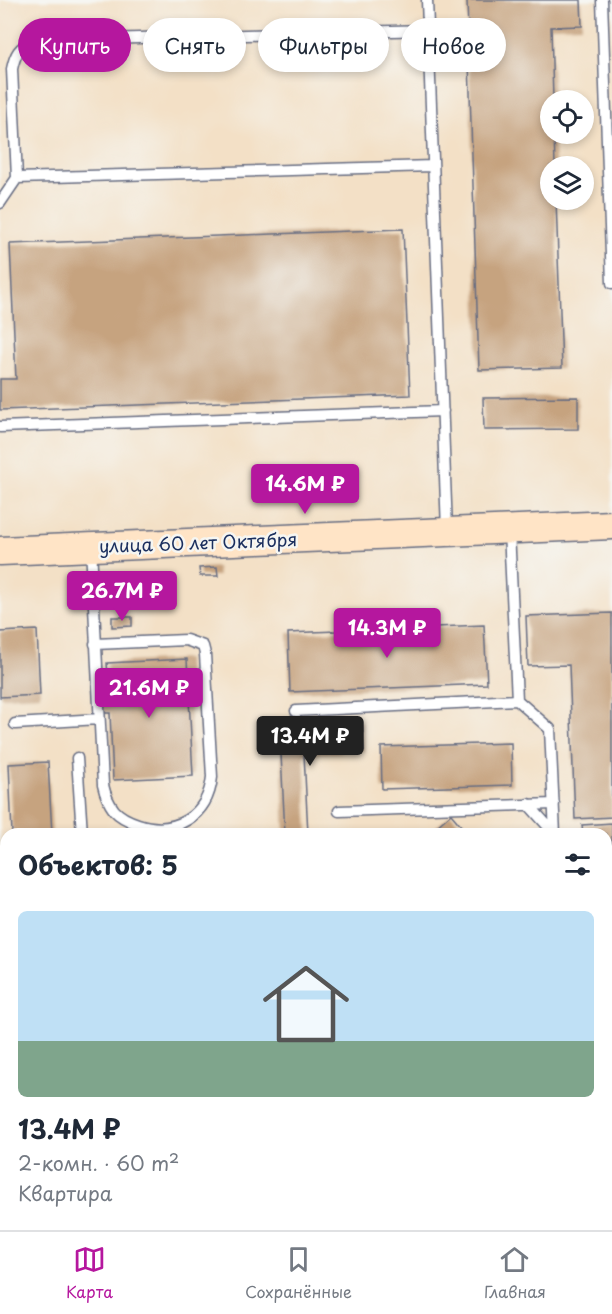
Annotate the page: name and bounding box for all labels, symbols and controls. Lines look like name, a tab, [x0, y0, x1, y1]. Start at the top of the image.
chip: Купить	[18, 18, 131, 72]
chip: Снять	[143, 18, 246, 72]
chip: Фильтры	[258, 18, 389, 72]
chip: Новое	[401, 18, 506, 72]
map controls	[540, 90, 594, 210]
button: locate	[540, 90, 594, 144]
button: layers	[540, 156, 594, 210]
pin: 14.6M ₽	[250, 464, 360, 515]
text: 14.6M ₽	[265, 468, 345, 498]
street label: улица 60 лет Октября	[98, 525, 298, 559]
pin: 26.7M ₽	[67, 571, 177, 622]
text: 26.7M ₽	[81, 575, 163, 605]
pin: 14.3M ₽	[332, 608, 442, 659]
text: 14.3M ₽	[348, 612, 426, 642]
pin: 21.6M ₽	[94, 668, 204, 719]
text: 21.6M ₽	[109, 672, 189, 702]
pin: 13.4M ₽	[255, 716, 365, 767]
text: 13.4M ₽	[271, 720, 349, 750]
text: Объектов: 5	[18, 845, 178, 884]
icon: filters	[561, 848, 594, 881]
icon: home	[252, 950, 360, 1058]
text: 13.4M ₽	[18, 1109, 120, 1148]
text: 2-комн. · 60 m²	[18, 1148, 179, 1178]
text: Квартира	[18, 1178, 112, 1208]
tab: Карта	[66, 1243, 113, 1303]
tab: Сохранённые	[245, 1243, 352, 1303]
tab: Главная	[484, 1243, 546, 1303]

